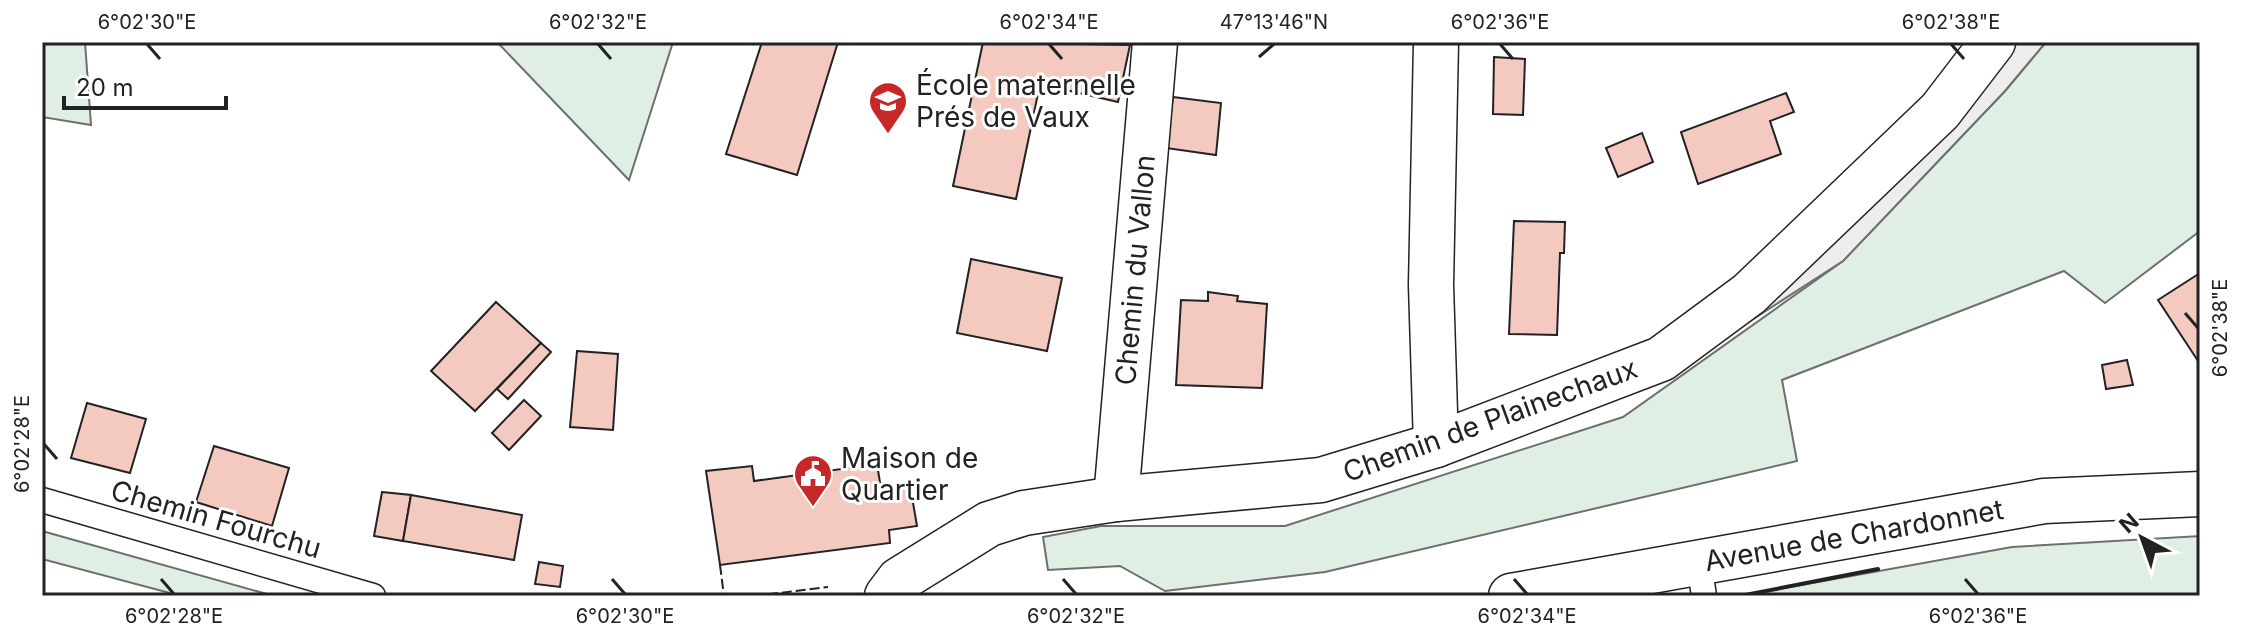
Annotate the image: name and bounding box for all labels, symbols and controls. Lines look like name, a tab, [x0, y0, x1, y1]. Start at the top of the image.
text: 6°02'30"E	[98, 10, 196, 34]
text: 6°02'32"E	[549, 10, 647, 34]
text: 6°02'34"E	[1000, 10, 1098, 34]
text: 47°13'46"N	[1220, 10, 1328, 34]
text: 6°02'36"E	[1451, 10, 1549, 34]
text: 6°02'38"E	[1902, 10, 2000, 34]
scale bar	[64, 60, 226, 110]
place label: École maternelle Prés de Vaux	[916, 67, 1136, 134]
text: 20 m	[76, 73, 134, 102]
school or university icon: École maternelle Prés de Vaux	[867, 80, 909, 135]
street label: Chemin du Vallon	[1108, 153, 1162, 387]
text: 6°02'38"E	[2208, 279, 2232, 377]
street label: Chemin de Plainechaux	[1338, 351, 1642, 489]
text: 6°02'28"E	[10, 395, 34, 493]
place label: Maison de Quartier	[841, 441, 978, 507]
public building icon: Maison de Quartier	[792, 453, 834, 508]
street label: Chemin Fourchu	[107, 473, 325, 565]
street label: Avenue de Chardonnet	[1702, 492, 2006, 578]
north arrow	[2102, 498, 2182, 578]
text: N	[2114, 508, 2144, 538]
text: 6°02'28"E	[125, 604, 223, 628]
text: 6°02'30"E	[576, 604, 674, 628]
text: 6°02'32"E	[1027, 604, 1125, 628]
text: 6°02'34"E	[1478, 604, 1576, 628]
text: 6°02'36"E	[1929, 604, 2027, 628]

